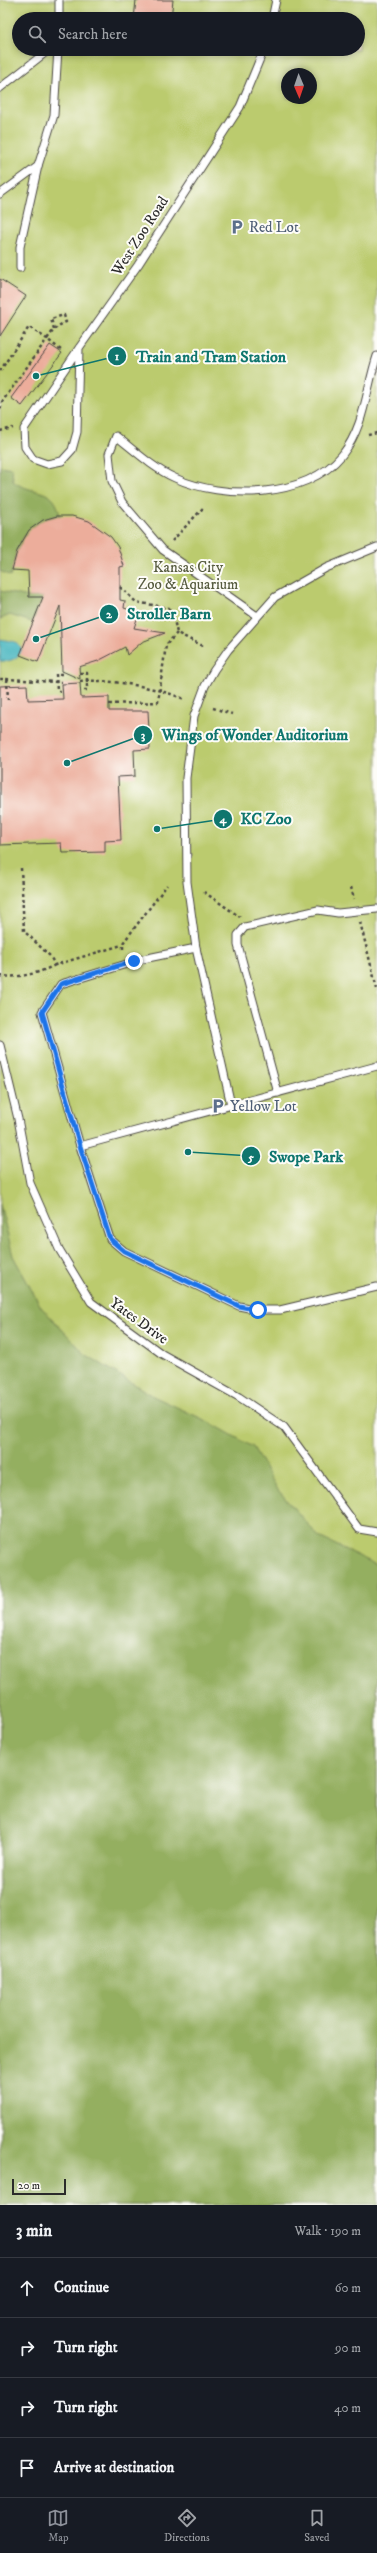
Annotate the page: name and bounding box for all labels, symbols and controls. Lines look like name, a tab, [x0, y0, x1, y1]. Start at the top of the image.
search box	[12, 12, 365, 56]
icon: search	[26, 23, 48, 45]
text: Search here	[58, 25, 127, 44]
north arrow	[281, 68, 317, 104]
street label: West Zoo Road	[107, 192, 173, 280]
parking icon: Red Lot	[228, 218, 246, 236]
place label: Red Lot	[249, 218, 299, 237]
callout: Train and Tram Station	[107, 342, 294, 370]
text: Train and Tram Station	[135, 347, 287, 367]
text: 1	[115, 349, 120, 364]
park label: Kansas City Zoo & Aquarium	[138, 558, 238, 594]
callout: Stroller Barn	[99, 600, 219, 628]
text: Stroller Barn	[127, 604, 212, 624]
text: 2	[106, 607, 113, 622]
callout: Wings of Wonder Auditorium	[133, 721, 356, 749]
text: Wings of Wonder Auditorium	[161, 725, 348, 745]
text: 3	[141, 728, 146, 743]
callout: KC Zoo	[213, 805, 300, 833]
text: KC Zoo	[241, 809, 292, 829]
text: 4	[219, 812, 228, 827]
route end	[125, 952, 143, 970]
parking icon: Yellow Lot	[209, 1097, 227, 1115]
place label: Yellow Lot	[230, 1097, 297, 1116]
callout: Swope Park	[241, 1142, 351, 1170]
text: Swope Park	[269, 1147, 344, 1167]
text: 5	[247, 1150, 254, 1165]
street label: Yates Drive	[106, 1293, 172, 1349]
route start	[249, 1301, 267, 1319]
scale bar	[12, 2177, 66, 2196]
text: 20 m	[18, 2179, 40, 2193]
text: 3 min	[16, 2220, 52, 2242]
text: Walk · 190 m	[295, 2223, 361, 2239]
icon: ahead	[16, 2277, 38, 2299]
text: Continue	[54, 2278, 109, 2297]
text: 60 m	[335, 2280, 361, 2296]
icon: right	[16, 2337, 38, 2359]
text: Turn right	[54, 2338, 117, 2357]
text: 90 m	[335, 2340, 361, 2356]
icon: right	[16, 2397, 38, 2419]
text: Turn right	[54, 2398, 117, 2417]
text: 40 m	[334, 2400, 361, 2416]
icon: arrive	[16, 2457, 38, 2479]
text: Arrive at destination	[54, 2458, 174, 2477]
tab: Map	[47, 2507, 69, 2545]
tab: Directions	[164, 2507, 210, 2545]
tab: Saved	[304, 2507, 330, 2545]

